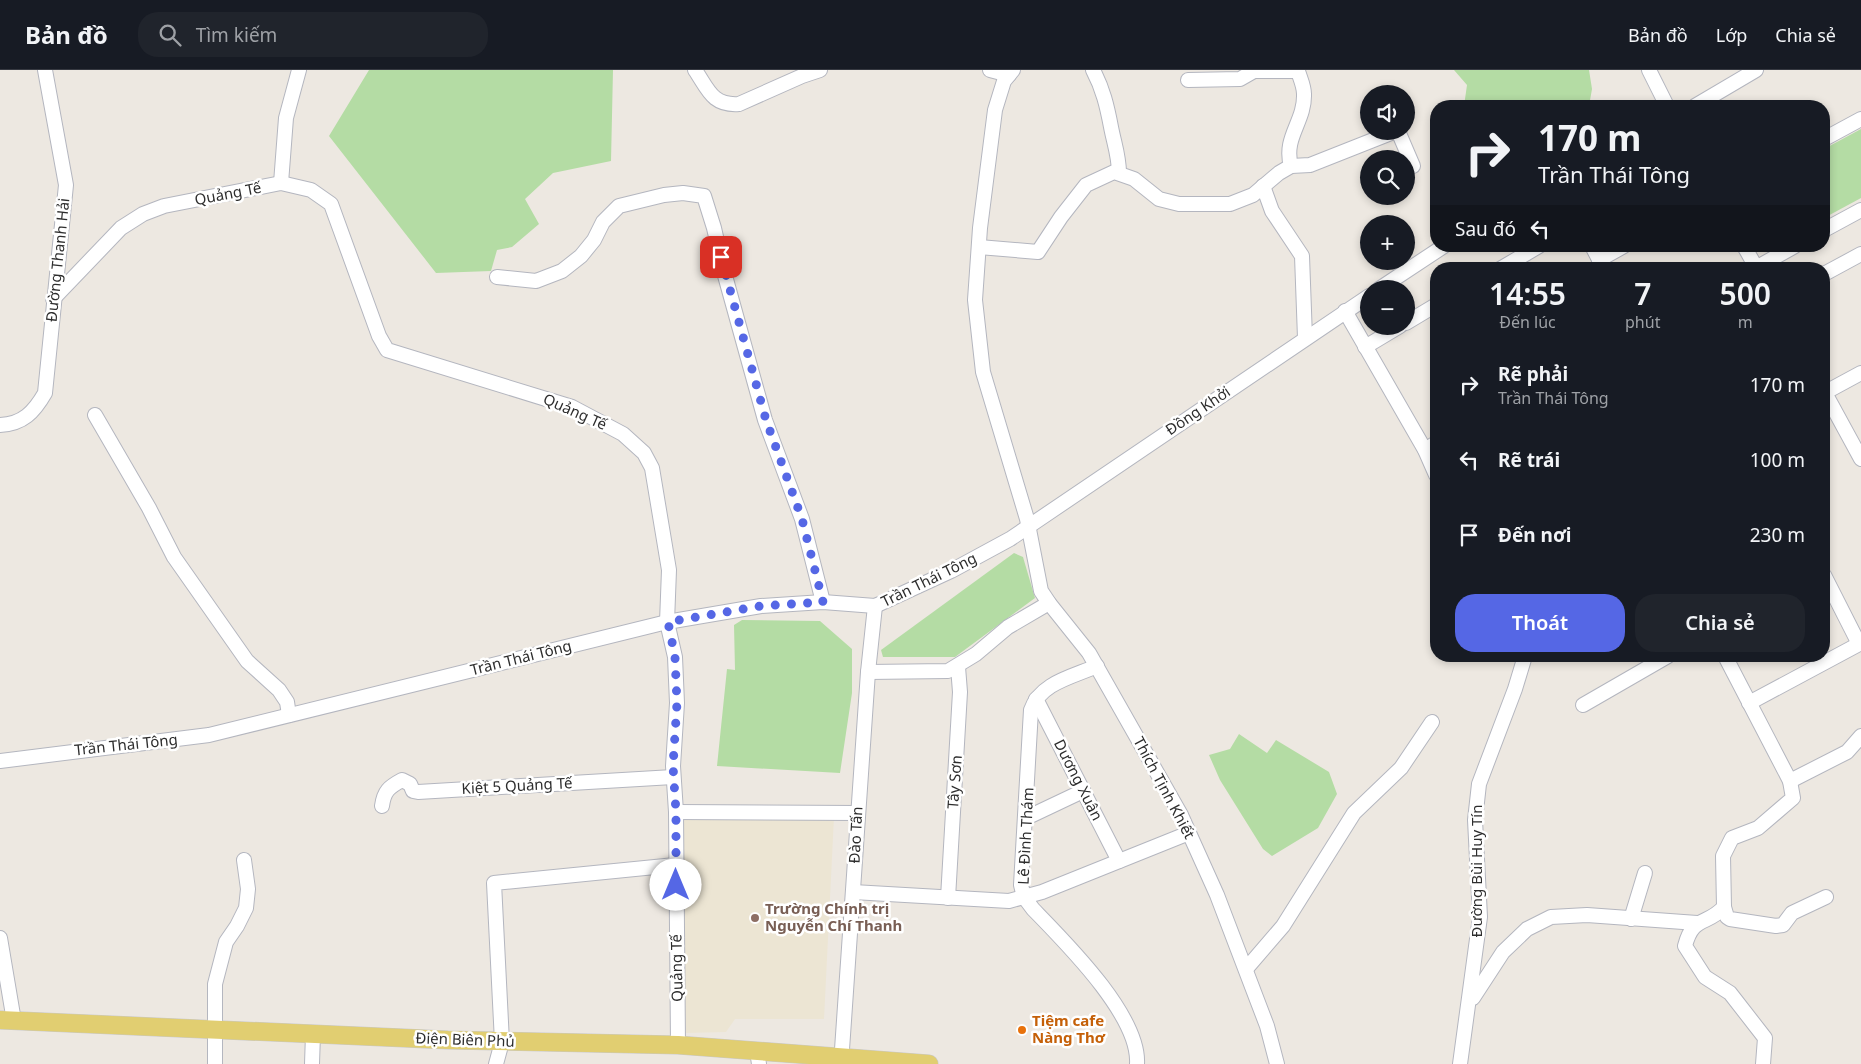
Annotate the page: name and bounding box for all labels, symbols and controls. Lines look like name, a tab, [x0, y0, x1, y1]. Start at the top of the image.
search box	[138, 12, 488, 57]
text: Bản đồ	[25, 18, 108, 51]
icon: search	[156, 21, 184, 49]
text: Tìm kiếm	[196, 22, 277, 48]
text: Bản đồ	[1628, 23, 1688, 47]
text: Lớp	[1716, 23, 1747, 47]
text: Chia sẻ	[1775, 23, 1836, 47]
map controls	[1360, 85, 1415, 335]
button: sound	[1360, 85, 1415, 140]
text: 170 m	[1538, 114, 1641, 161]
icon: right	[1455, 120, 1520, 185]
button: search	[1360, 150, 1415, 205]
text: Trần Thái Tông	[1538, 159, 1690, 189]
street label: Quảng Tế	[193, 177, 263, 209]
street label: Đường Thanh Hải	[41, 197, 73, 323]
button: +	[1360, 215, 1415, 270]
icon: left	[1526, 215, 1554, 243]
text: Sau đó	[1455, 216, 1516, 242]
pin	[700, 236, 742, 278]
icon: arrive	[707, 243, 735, 271]
text: 14:55	[1489, 273, 1566, 314]
text: 7	[1634, 273, 1651, 314]
text: 500	[1719, 273, 1771, 314]
button: −	[1360, 280, 1415, 335]
text: Đến lúc	[1499, 311, 1556, 333]
text: phút	[1625, 311, 1660, 333]
text: m	[1738, 311, 1753, 333]
text: Rẽ phải	[1498, 361, 1568, 387]
icon: right	[1455, 371, 1483, 399]
text: 170 m	[1750, 372, 1805, 398]
street label: Đồng Khởi	[1161, 381, 1234, 439]
text: Trần Thái Tông	[1498, 387, 1609, 409]
street label: Quảng Tế	[540, 388, 611, 434]
icon: left	[1455, 446, 1483, 474]
text: Rẽ trái	[1498, 447, 1560, 473]
text: 100 m	[1750, 447, 1805, 473]
icon: arrive	[1455, 521, 1483, 549]
text: Đến nơi	[1498, 522, 1572, 548]
text: 230 m	[1750, 522, 1805, 548]
street label: Trần Thái Tông	[878, 547, 980, 611]
button: Thoát	[1455, 594, 1625, 652]
button: Chia sẻ	[1635, 594, 1805, 652]
street label: Trần Thái Tông	[468, 635, 574, 679]
street label: Trần Thái Tông	[73, 729, 179, 759]
street label: Thích Tịnh Khiết	[1130, 733, 1200, 843]
street label: Dương Xuân	[1050, 736, 1108, 823]
street label: Tây Sơn	[942, 754, 966, 809]
street label: Kiệt 5 Quảng Tế	[461, 772, 573, 798]
street label: Lê Đình Thám	[1012, 787, 1038, 885]
street label: Đường Bùi Huy Tín	[1466, 805, 1486, 937]
street label: Đào Tấn	[844, 806, 866, 864]
position arrow	[649, 858, 701, 910]
place label: Trường Chính trị Nguyễn Chí Thanh	[765, 898, 902, 935]
marker: Trường Chính trị Nguyễn Chí Thanh	[749, 912, 761, 924]
street label: Quảng Tế	[665, 934, 687, 1002]
place label: Tiệm cafe Nàng Thơ	[1032, 1010, 1106, 1047]
marker: Tiệm cafe Nàng Thơ	[1016, 1024, 1028, 1036]
street label: Điện Biên Phủ	[415, 1027, 515, 1051]

